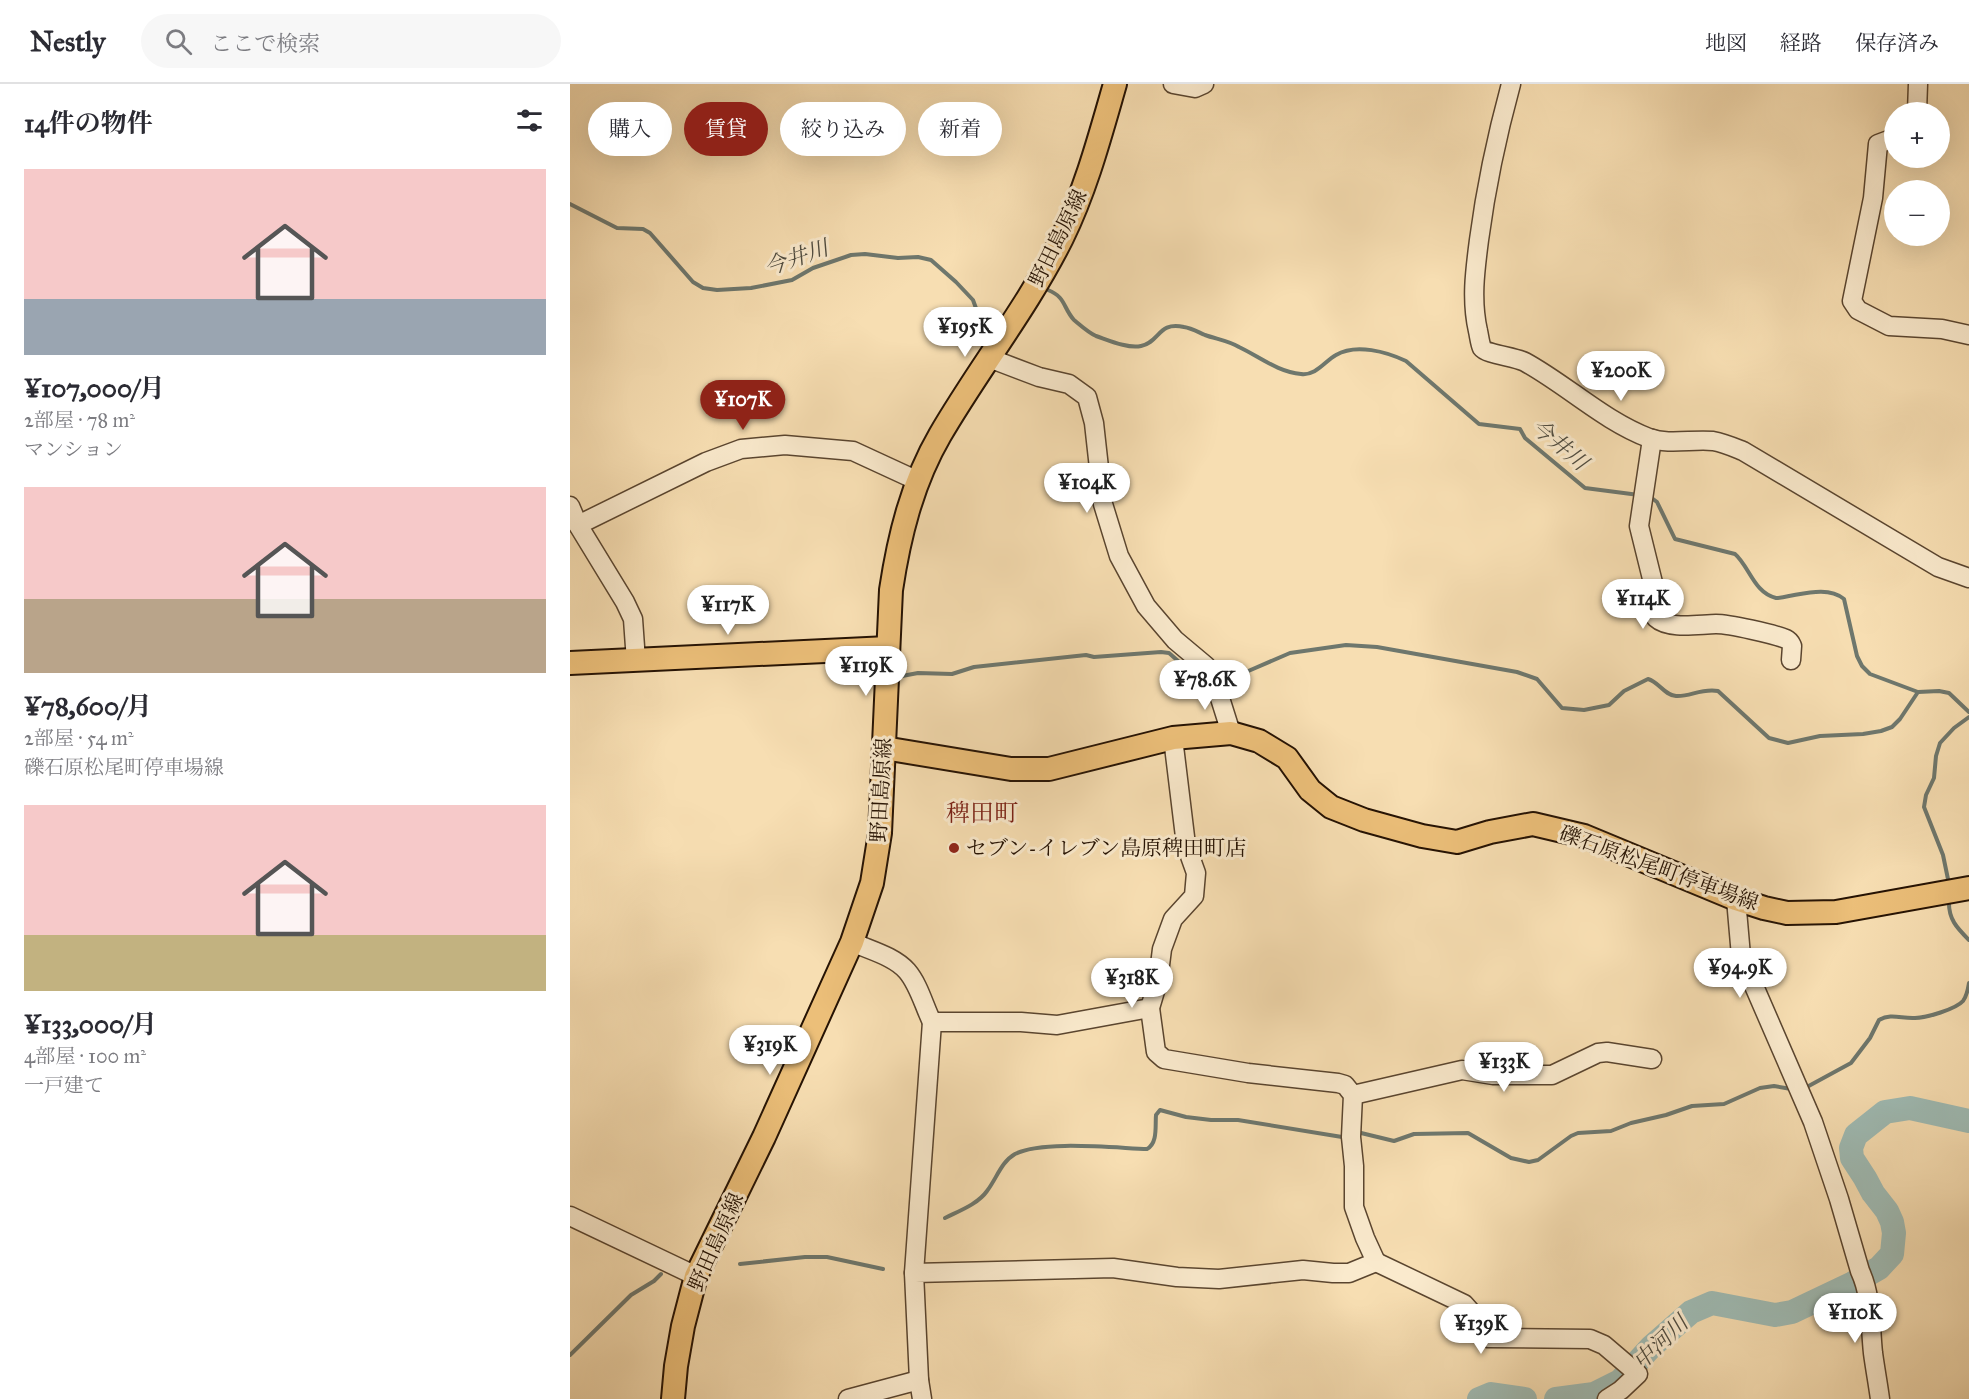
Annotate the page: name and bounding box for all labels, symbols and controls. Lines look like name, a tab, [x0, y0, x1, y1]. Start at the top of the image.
search box	[141, 14, 561, 68]
text: Nestly	[30, 24, 105, 59]
icon: search	[162, 25, 195, 58]
text: ここで検索	[210, 30, 320, 57]
text: 地図	[1705, 30, 1747, 56]
text: 経路	[1780, 30, 1822, 56]
text: 保存済み	[1855, 30, 1939, 56]
chip: 購入	[588, 102, 672, 156]
chip: 賃貸	[684, 102, 768, 156]
chip: 絞り込み	[780, 102, 906, 156]
chip: 新着	[918, 102, 1002, 156]
map controls	[1884, 102, 1950, 246]
button: +	[1884, 102, 1950, 168]
icon: filters	[513, 104, 546, 137]
text: 14件の物件	[24, 107, 153, 139]
button: −	[1884, 180, 1950, 246]
street label: 野田島原線	[1023, 185, 1093, 291]
icon: home	[231, 208, 339, 316]
water label: 今井川	[761, 233, 834, 281]
pin: ¥195K	[923, 307, 1007, 358]
text: ¥195K	[937, 314, 993, 338]
pin: ¥200K	[1579, 351, 1663, 402]
text: ¥200K	[1591, 358, 1651, 382]
text: ¥107,000/月	[24, 372, 165, 404]
pin: ¥107K	[701, 380, 785, 431]
text: ¥107K	[714, 387, 772, 411]
text: 2部屋 · 78 m²	[24, 408, 135, 432]
water label: 今井川	[1526, 413, 1595, 477]
text: マンション	[24, 437, 123, 461]
pin: ¥104K	[1045, 463, 1129, 514]
text: ¥104K	[1058, 470, 1116, 494]
icon: home	[231, 526, 339, 634]
pin: ¥114K	[1601, 579, 1685, 630]
pin: ¥117K	[686, 585, 770, 636]
text: ¥114K	[1616, 586, 1670, 610]
text: ¥117K	[701, 592, 755, 616]
pin: ¥119K	[824, 646, 908, 697]
text: ¥119K	[839, 653, 893, 677]
pin: ¥78.6K	[1156, 660, 1254, 711]
text: ¥78.6K	[1173, 667, 1237, 691]
text: ¥78,600/月	[24, 690, 152, 722]
text: 2部屋 · 54 m²	[24, 726, 134, 750]
street label: 野田島原線	[865, 737, 897, 843]
text: 礫石原松尾町停車場線	[24, 755, 224, 779]
district label: 稗田町	[946, 798, 1018, 828]
street label: 礫石原松尾町停車場線	[1556, 820, 1762, 916]
place label: セブン-イレブン島原稗田町店	[966, 835, 1246, 861]
marker: セブン-イレブン島原稗田町店	[947, 841, 961, 855]
icon: home	[231, 844, 339, 952]
pin: ¥94.9K	[1691, 948, 1789, 999]
text: ¥94.9K	[1708, 955, 1772, 979]
pin: ¥318K	[1090, 958, 1174, 1009]
text: ¥318K	[1105, 965, 1159, 989]
text: ¥133,000/月	[24, 1008, 157, 1040]
pin: ¥319K	[728, 1025, 812, 1076]
text: ¥319K	[743, 1032, 797, 1056]
pin: ¥133K	[1462, 1042, 1546, 1093]
text: 4部屋 · 100 m²	[24, 1044, 146, 1068]
text: ¥133K	[1478, 1049, 1530, 1073]
text: 一戸建て	[24, 1073, 104, 1097]
street label: 野田島原線	[683, 1189, 749, 1295]
pin: ¥110K	[1813, 1293, 1897, 1344]
text: ¥110K	[1828, 1300, 1882, 1324]
pin: ¥139K	[1439, 1304, 1523, 1355]
water label: 中河川	[1627, 1308, 1695, 1375]
text: ¥139K	[1454, 1311, 1508, 1335]

